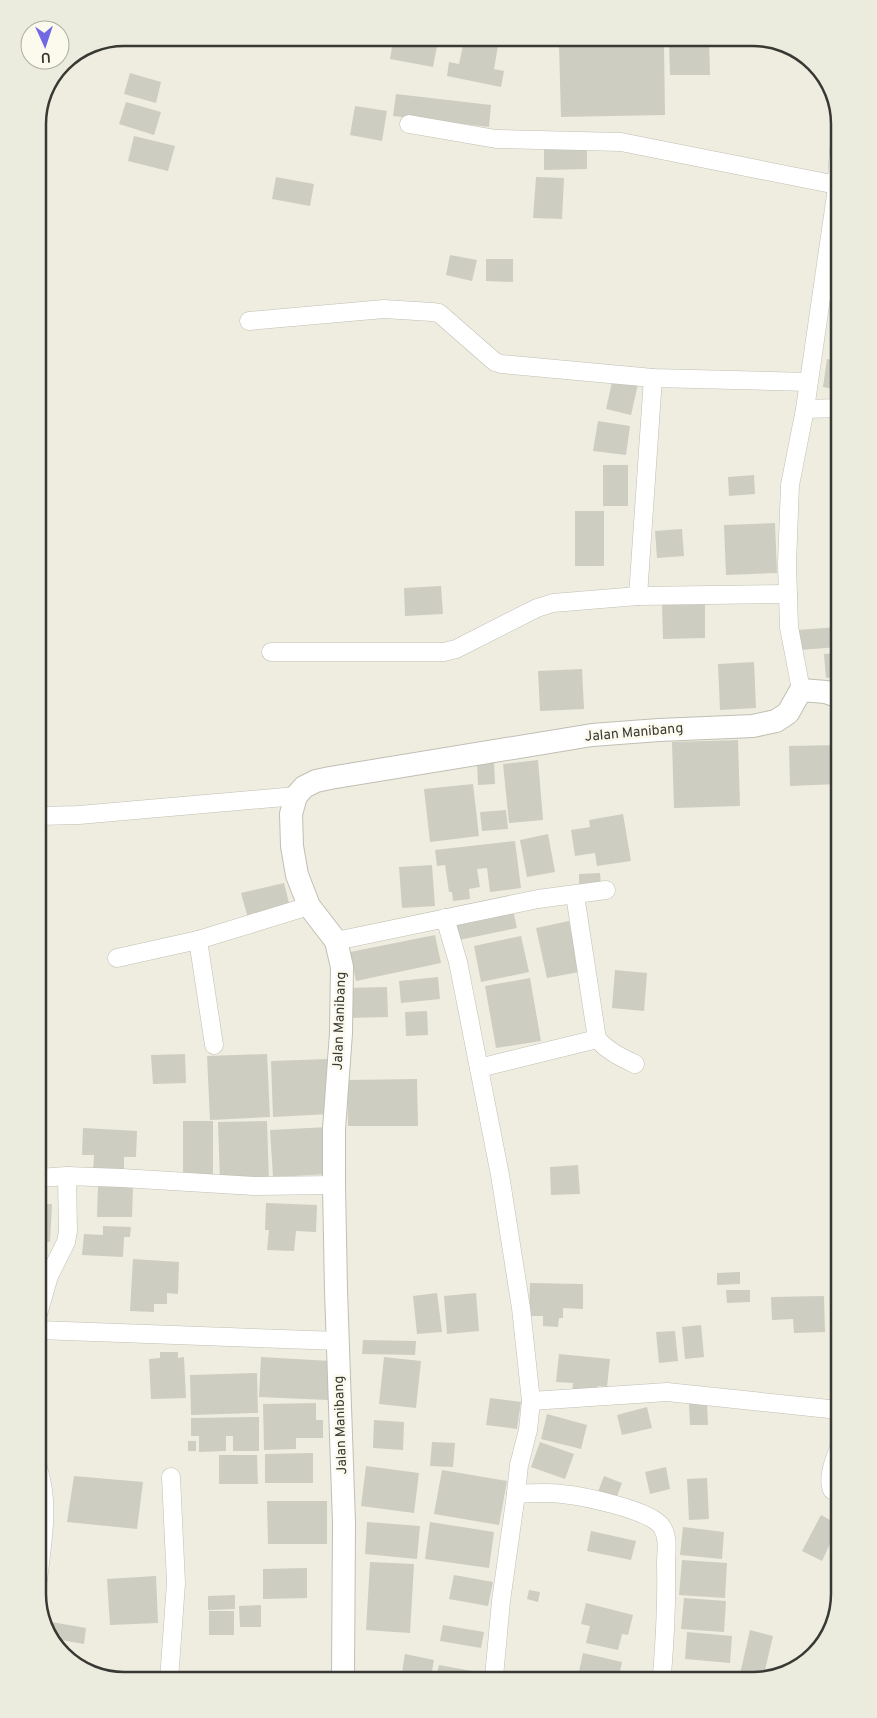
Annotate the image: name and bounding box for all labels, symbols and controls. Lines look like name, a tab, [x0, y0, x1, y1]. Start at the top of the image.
north arrow	[20, 20, 70, 70]
text: U	[40, 48, 51, 65]
street label: Jalan Manibang	[584, 720, 684, 746]
street label: Jalan Manibang	[330, 971, 350, 1071]
street label: Jalan Manibang	[331, 1375, 351, 1475]

